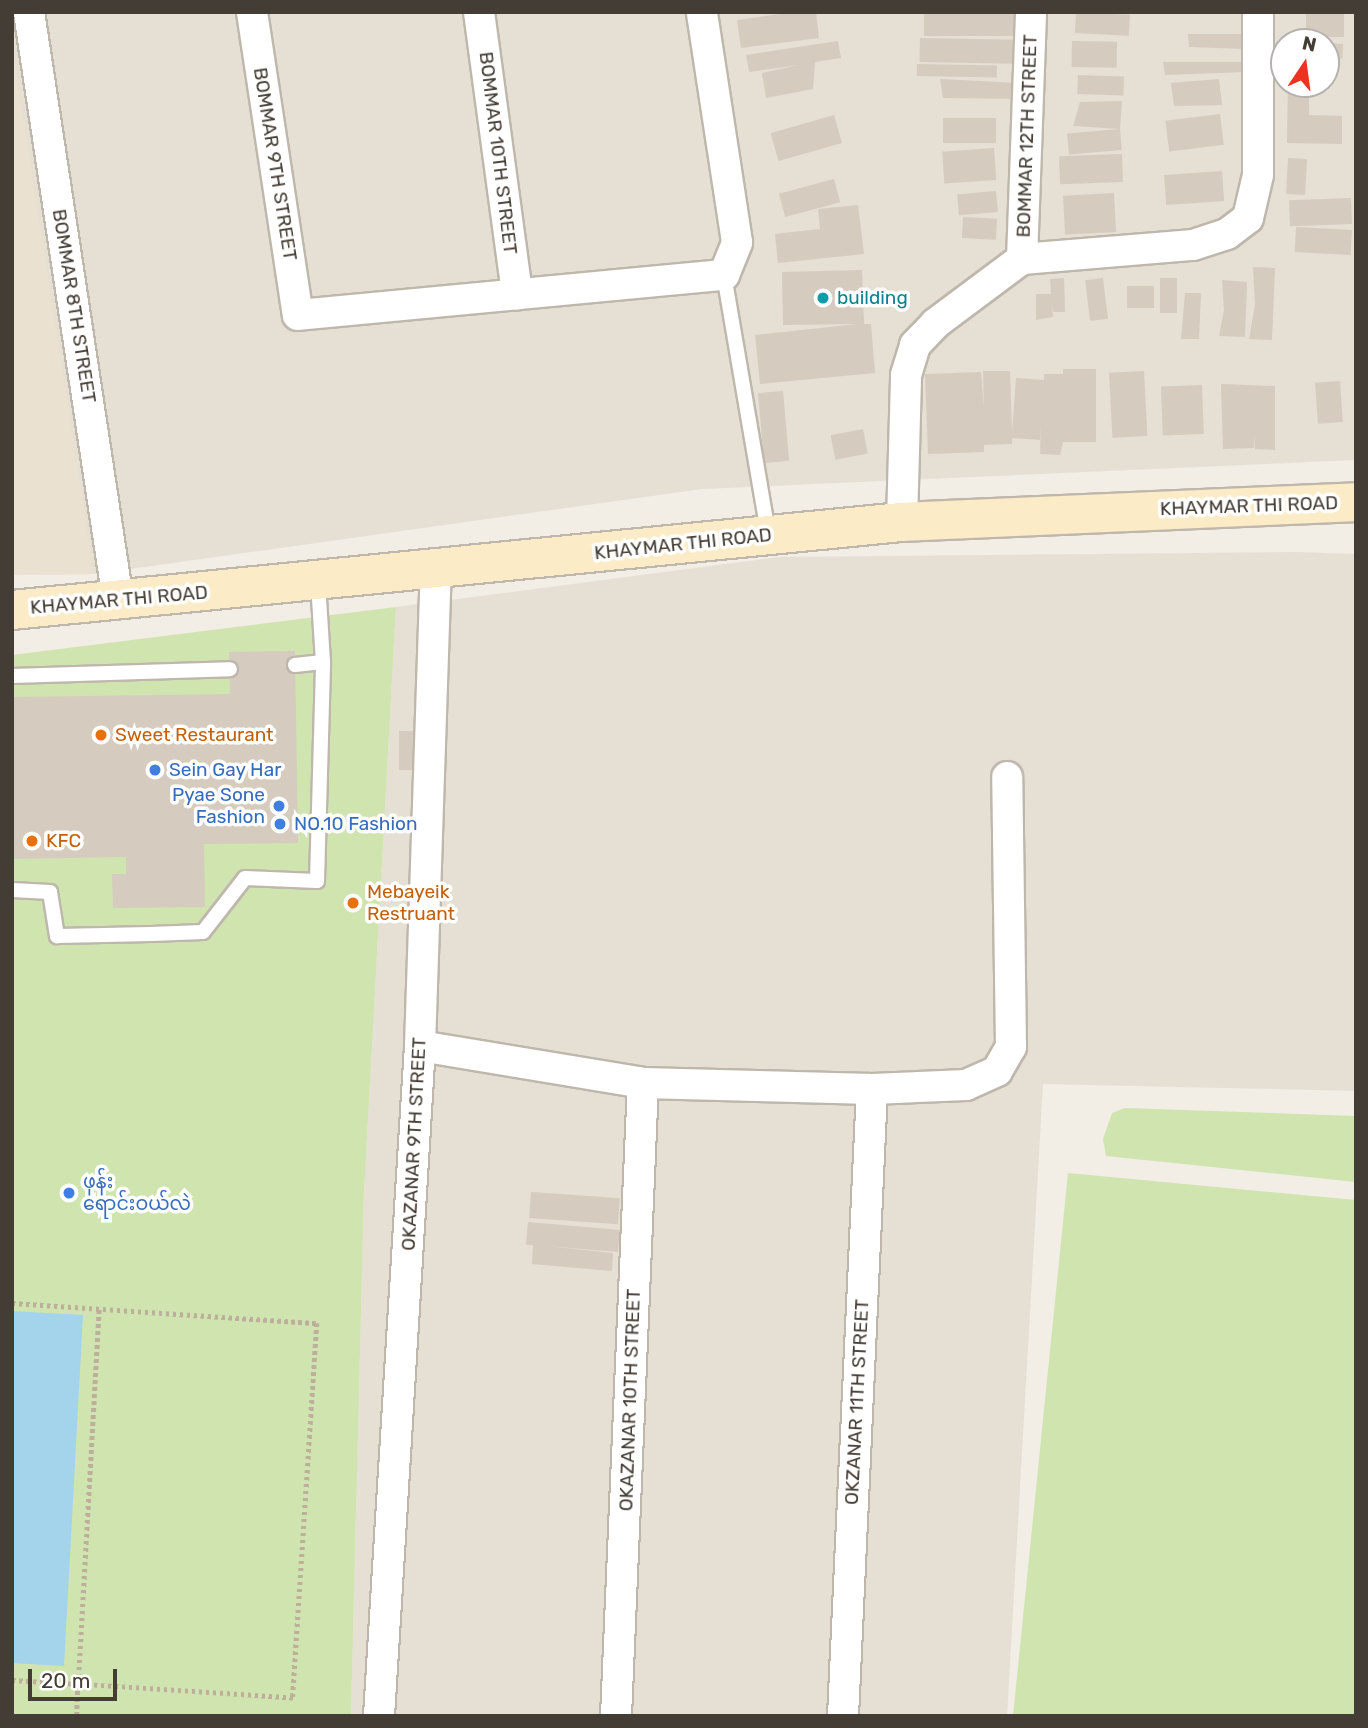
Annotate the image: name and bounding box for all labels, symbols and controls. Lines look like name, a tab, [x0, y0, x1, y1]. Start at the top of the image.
north arrow	[1270, 28, 1340, 98]
text: N	[1300, 31, 1319, 57]
street label: BOMMAR 12TH STREET	[1012, 34, 1042, 238]
street label: BOMMAR 10TH STREET	[474, 50, 522, 256]
street label: BOMMAR 9TH STREET	[248, 66, 302, 262]
street label: BOMMAR 8TH STREET	[47, 207, 101, 405]
place label: building	[837, 287, 908, 309]
marker: building	[815, 290, 831, 306]
street label: KHAYMAR THI ROAD	[1159, 491, 1339, 521]
street label: KHAYMAR THI ROAD	[593, 523, 773, 565]
street label: KHAYMAR THI ROAD	[29, 581, 209, 619]
place label: Sweet Restaurant	[115, 724, 273, 746]
marker: Sweet Restaurant	[93, 727, 109, 743]
place label: Sein Gay Har	[169, 759, 282, 781]
marker: Sein Gay Har	[147, 762, 163, 778]
place label: Pyae Sone Fashion	[172, 784, 265, 828]
marker: Pyae Sone Fashion	[271, 798, 287, 814]
place label: NO.10 Fashion	[294, 813, 417, 835]
marker: NO.10 Fashion	[272, 816, 288, 832]
place label: KFC	[46, 830, 81, 852]
marker: KFC	[24, 833, 40, 849]
place label: Mebayeik Restruant	[367, 881, 455, 925]
marker: Mebayeik Restruant	[345, 895, 361, 911]
street label: OKAZANAR 9TH STREET	[397, 1037, 431, 1251]
place label: ဖုန်း ရောင်းဝယ်လဲ	[83, 1171, 191, 1215]
marker: ဖုန်း ရောင်းဝယ်လဲ	[61, 1185, 77, 1201]
street label: OKAZANAR 10TH STREET	[615, 1288, 645, 1512]
street label: OKZANAR 11TH STREET	[840, 1299, 874, 1505]
scale bar	[32, 1654, 121, 1698]
text: 20 m	[41, 1668, 90, 1693]

